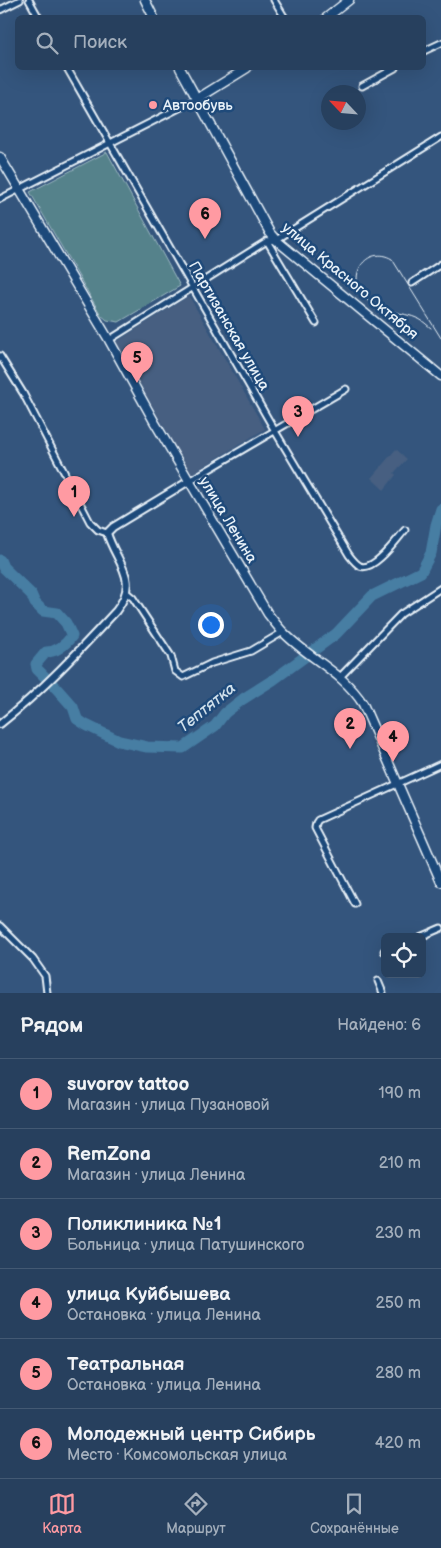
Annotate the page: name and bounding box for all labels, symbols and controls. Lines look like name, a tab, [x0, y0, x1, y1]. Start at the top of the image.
search box	[15, 15, 426, 70]
icon: search	[33, 29, 61, 57]
text: Поиск	[73, 31, 127, 54]
north arrow	[321, 85, 366, 130]
place label: Автообувь	[162, 96, 233, 115]
marker: Автообувь	[147, 99, 159, 111]
pin: 6	[189, 198, 221, 239]
street label: улица Красного Октября	[278, 218, 422, 344]
street label: Партизанская улица	[184, 258, 274, 394]
pin: 5	[121, 342, 153, 383]
pin: 3	[282, 396, 314, 437]
street label: улица Ленина	[195, 473, 261, 567]
pin: 1	[58, 476, 90, 517]
your location	[198, 612, 224, 638]
water label: Тептятка	[174, 679, 240, 737]
pin: 2	[334, 708, 366, 749]
pin: 4	[377, 721, 409, 762]
map controls	[381, 933, 426, 978]
button: locate	[381, 933, 426, 978]
text: Рядом	[20, 1013, 83, 1038]
text: Найдено: 6	[337, 1016, 421, 1035]
text: suvorov tattoo	[67, 1073, 189, 1096]
text: 1	[33, 1084, 39, 1103]
text: 190 m	[379, 1084, 421, 1103]
text: Магазин · улица Пузановой	[67, 1096, 270, 1115]
text: RemZona	[67, 1143, 151, 1166]
text: 2	[31, 1154, 41, 1173]
text: 210 m	[379, 1154, 421, 1173]
text: Магазин · улица Ленина	[67, 1166, 245, 1185]
text: Поликлиника №1	[67, 1213, 222, 1236]
text: 3	[31, 1224, 41, 1243]
text: 230 m	[375, 1224, 421, 1243]
text: Больница · улица Патушинского	[67, 1236, 304, 1255]
text: улица Куйбышева	[67, 1283, 230, 1306]
text: 4	[31, 1294, 41, 1313]
text: 250 m	[375, 1294, 421, 1313]
text: Остановка · улица Ленина	[67, 1306, 261, 1325]
text: Театральная	[67, 1353, 184, 1376]
text: 5	[31, 1364, 41, 1383]
text: 280 m	[375, 1364, 421, 1383]
text: Остановка · улица Ленина	[67, 1376, 261, 1395]
text: Молодежный центр Сибирь	[67, 1423, 315, 1446]
text: 6	[31, 1434, 41, 1453]
text: 420 m	[375, 1434, 421, 1453]
text: Место · Комсомольская улица	[67, 1446, 287, 1465]
tab: Карта	[42, 1490, 82, 1537]
tab: Маршрут	[166, 1490, 226, 1537]
tab: Сохранённые	[310, 1490, 399, 1537]

